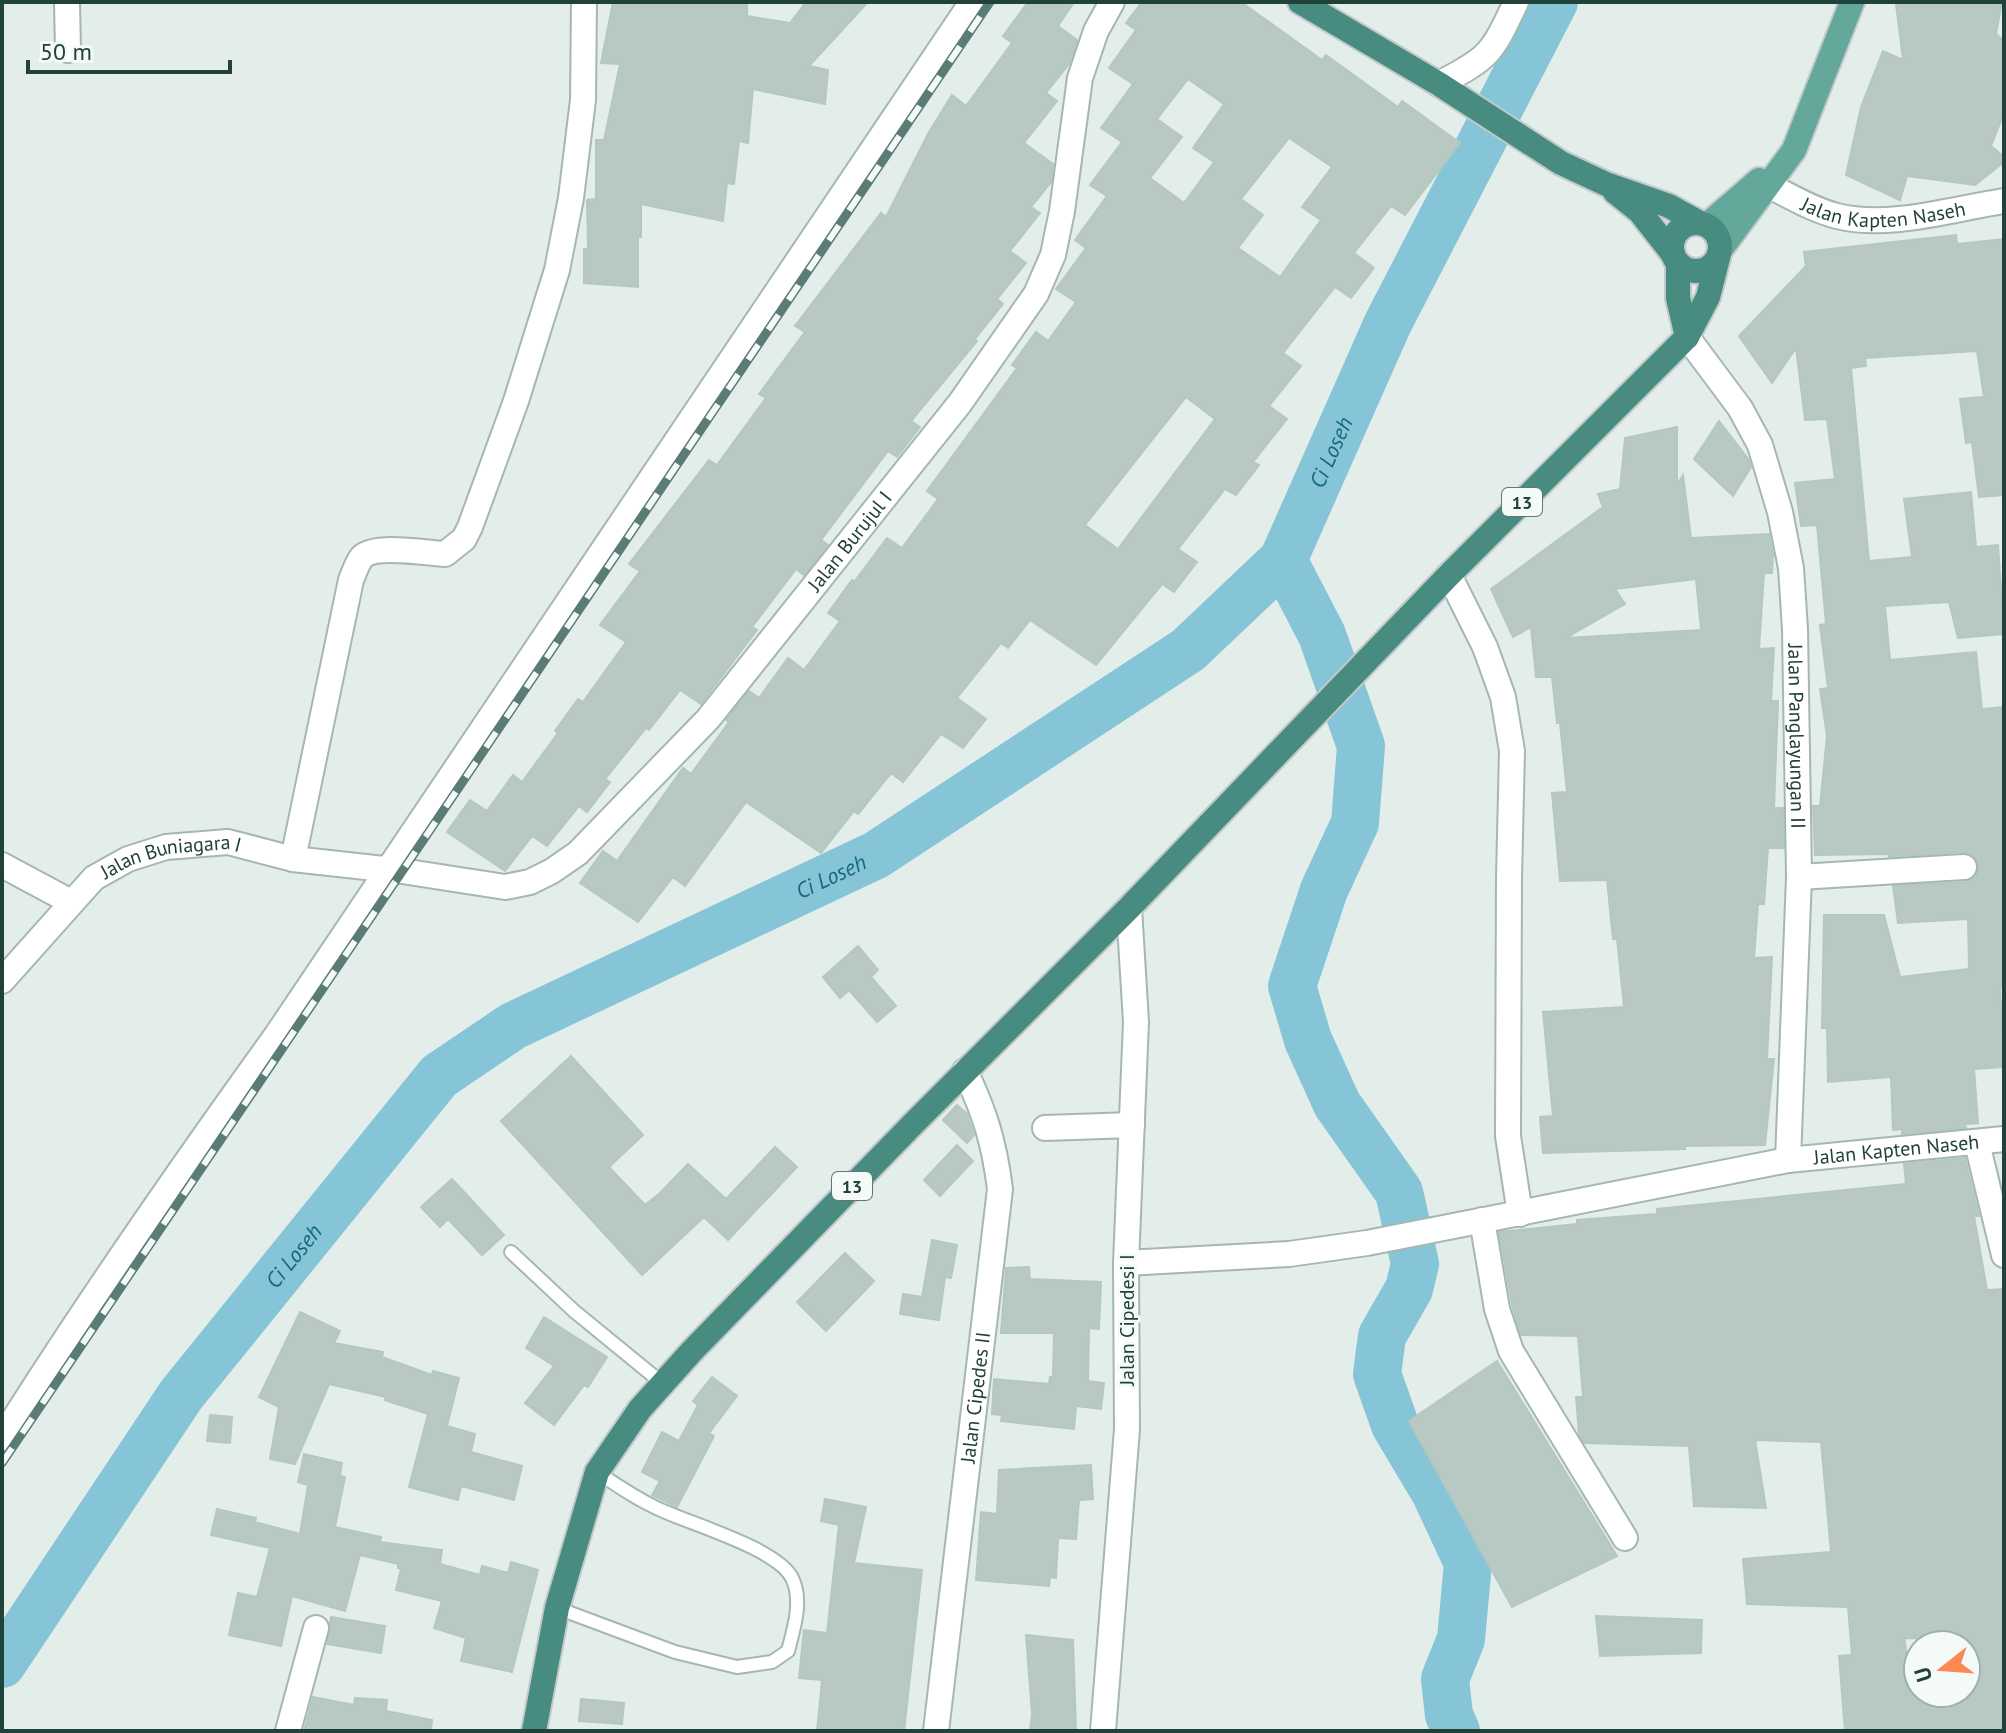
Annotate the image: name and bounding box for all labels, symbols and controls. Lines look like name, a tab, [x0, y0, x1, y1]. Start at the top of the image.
scale bar	[28, 24, 230, 74]
text: 50 m	[40, 36, 92, 67]
street label: Jalan Kapten Naseh	[1796, 191, 1968, 233]
water label: Ci Loseh	[1303, 412, 1359, 492]
street label: Jalan Burujul I	[801, 486, 898, 597]
road number: 13	[1502, 488, 1542, 516]
street label: Jalan Panglayungan II	[1782, 642, 1811, 829]
street label: Jalan Buniagara I	[95, 829, 244, 885]
water label: Ci Loseh	[791, 848, 871, 905]
street label: Jalan Kapten Naseh	[1811, 1128, 1980, 1171]
road number: 13	[832, 1172, 872, 1200]
water label: Ci Loseh	[259, 1218, 328, 1294]
street label: Jalan Cipedesi I	[1114, 1254, 1140, 1387]
street label: Jalan Cipedes II	[955, 1330, 996, 1465]
north arrow	[1902, 1629, 1982, 1709]
text: U	[1907, 1664, 1938, 1686]

